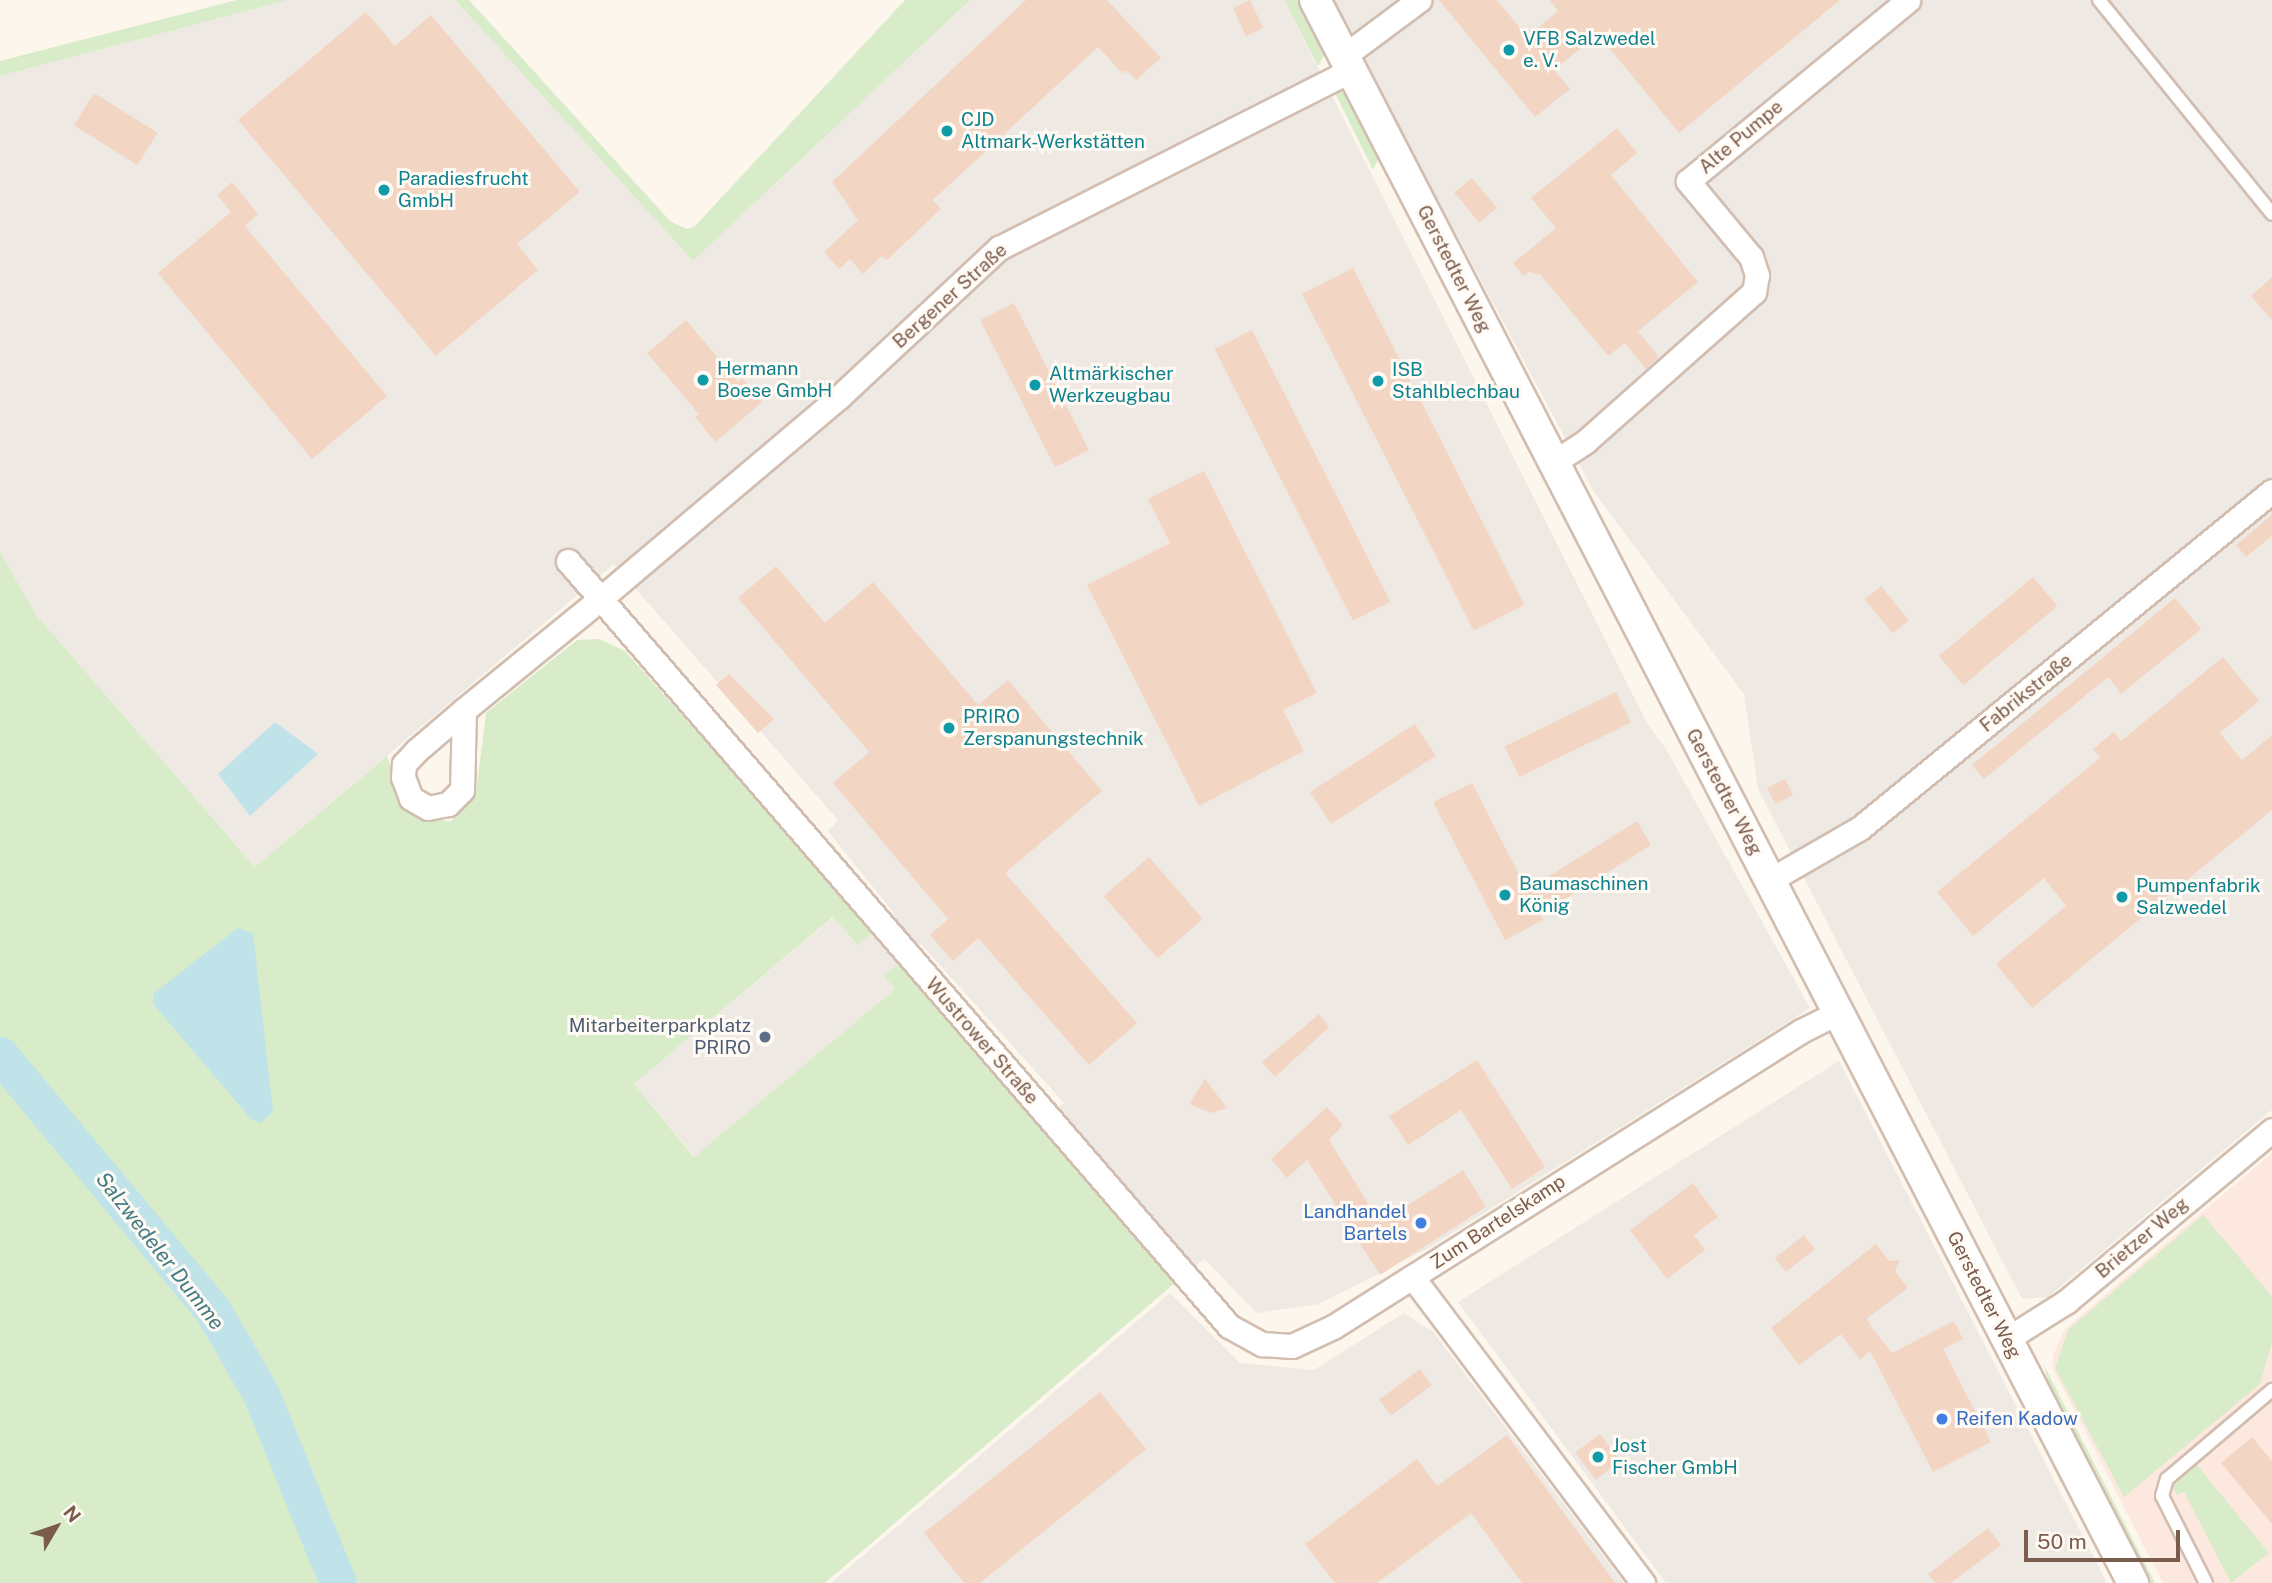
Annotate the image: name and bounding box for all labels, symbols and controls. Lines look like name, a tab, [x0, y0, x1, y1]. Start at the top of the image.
place label: VFB Salzwedel e. V.	[1523, 28, 1656, 72]
marker: VFB Salzwedel e. V.	[1501, 42, 1517, 58]
street label: Alte Pumpe	[1694, 95, 1788, 179]
place label: CJD Altmark-Werkstätten	[961, 109, 1145, 153]
marker: CJD Altmark-Werkstätten	[939, 123, 955, 139]
place label: Paradiesfrucht GmbH	[398, 168, 529, 212]
marker: Paradiesfrucht GmbH	[376, 182, 392, 198]
street label: Gerstedter Weg	[1412, 201, 1496, 337]
street label: Bergener Straße	[888, 239, 1012, 353]
place label: Hermann Boese GmbH	[717, 358, 832, 402]
place label: ISB Stahlblechbau	[1392, 359, 1520, 403]
place label: Altmärkischer Werkzeugbau	[1049, 363, 1174, 407]
marker: Hermann Boese GmbH	[695, 372, 711, 388]
marker: ISB Stahlblechbau	[1370, 373, 1386, 389]
marker: Altmärkischer Werkzeugbau	[1027, 377, 1043, 393]
street label: Fabrikstraße	[1975, 649, 2077, 737]
place label: PRIRO Zerspanungstechnik	[963, 706, 1144, 750]
marker: PRIRO Zerspanungstechnik	[941, 720, 957, 736]
street label: Gerstedter Weg	[1681, 725, 1767, 859]
place label: Baumaschinen König	[1519, 873, 1649, 917]
place label: Pumpenfabrik Salzwedel	[2136, 875, 2261, 919]
marker: Baumaschinen König	[1497, 887, 1513, 903]
marker: Pumpenfabrik Salzwedel	[2114, 889, 2130, 905]
street label: Wustrower Straße	[921, 973, 1043, 1109]
place label: Mitarbeiterparkplatz PRIRO	[569, 1015, 751, 1059]
marker: Mitarbeiterparkplatz PRIRO	[757, 1029, 773, 1045]
water label: Salzwedeler Dumme	[90, 1167, 230, 1335]
street label: Zum Bartelskamp	[1426, 1170, 1570, 1274]
street label: Brietzer Weg	[2091, 1193, 2193, 1283]
place label: Landhandel Bartels	[1303, 1201, 1407, 1245]
marker: Landhandel Bartels	[1413, 1215, 1429, 1231]
street label: Gerstedter Weg	[1942, 1227, 2026, 1363]
place label: Reifen Kadow	[1956, 1408, 2078, 1430]
marker: Reifen Kadow	[1934, 1411, 1950, 1427]
place label: Jost Fischer GmbH	[1612, 1435, 1738, 1479]
marker: Jost Fischer GmbH	[1590, 1449, 1606, 1465]
north arrow	[21, 1492, 91, 1562]
text: N	[59, 1501, 86, 1526]
scale bar	[2027, 1516, 2183, 1560]
text: 50 m	[2037, 1529, 2087, 1554]

